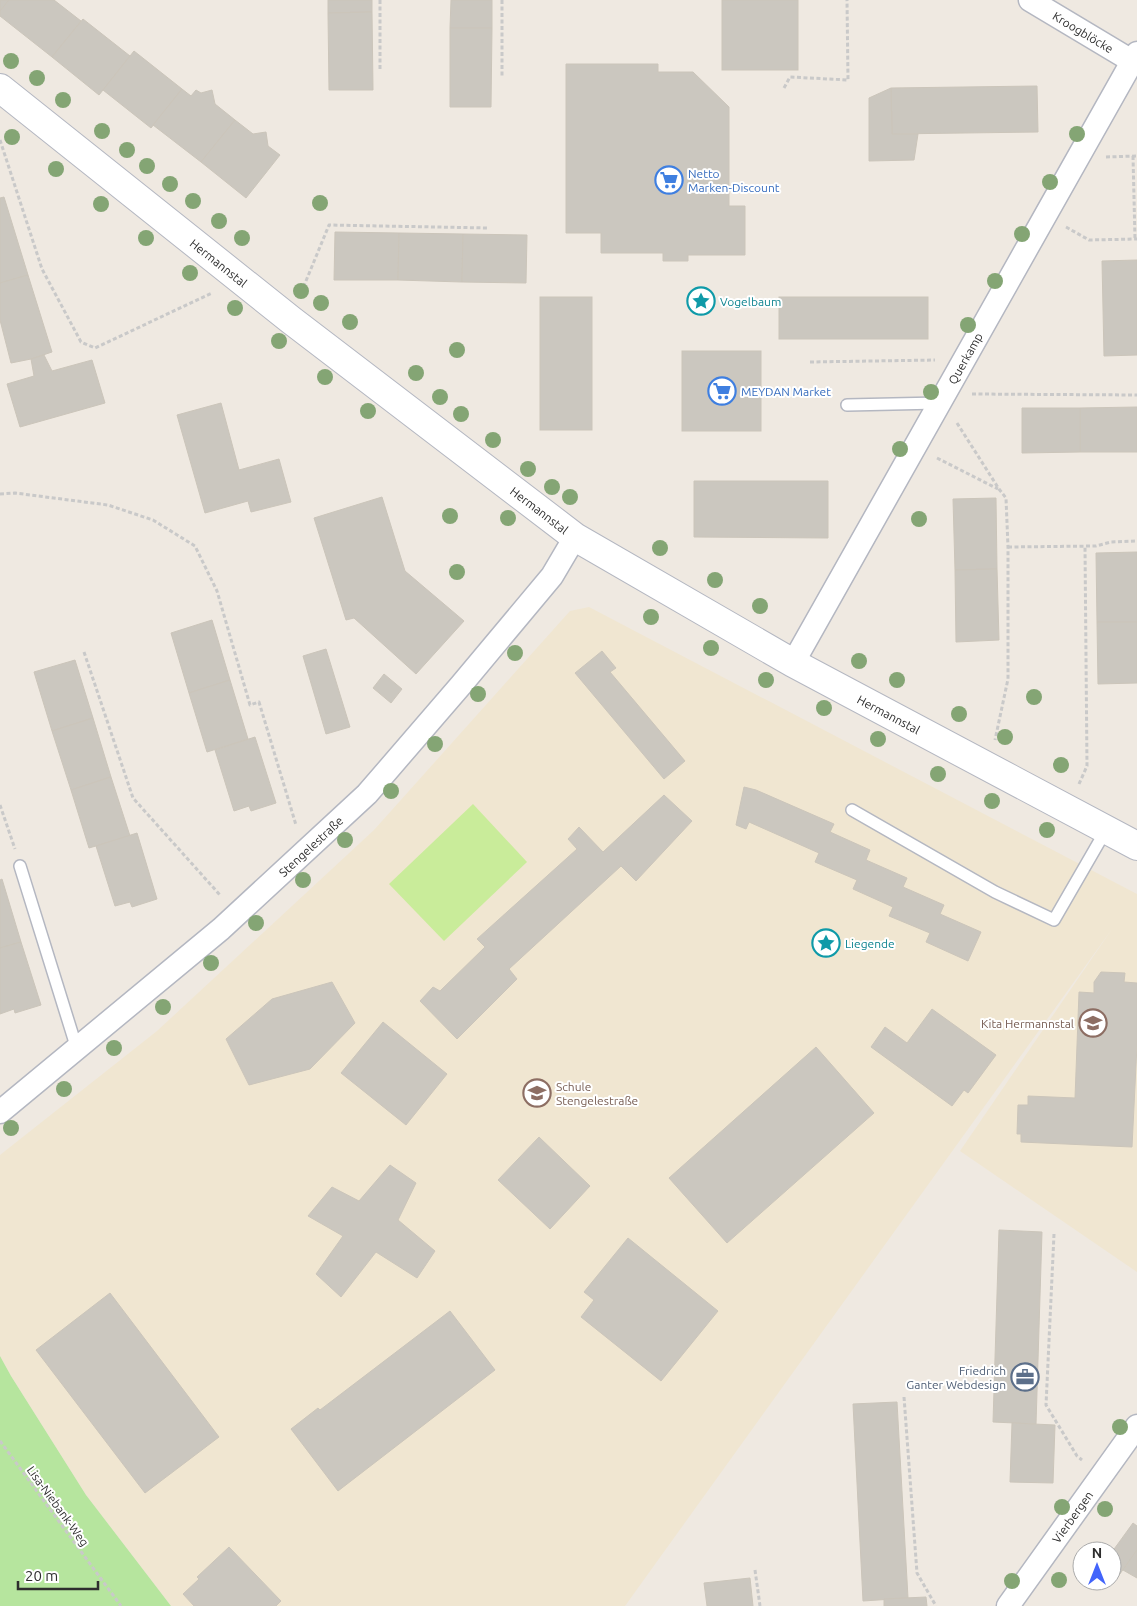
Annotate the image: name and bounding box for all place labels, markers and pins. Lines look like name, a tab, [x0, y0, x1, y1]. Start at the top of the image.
supermarket icon: Netto Marken-Discount	[654, 165, 684, 195]
place label: Netto Marken-Discount	[688, 167, 780, 194]
place icon: Vogelbaum	[686, 286, 716, 316]
place label: Vogelbaum	[720, 295, 781, 308]
supermarket icon: MEYDAN Market	[707, 376, 737, 406]
place label: MEYDAN Market	[741, 385, 831, 398]
place icon: Liegende	[811, 928, 841, 958]
place label: Liegende	[845, 937, 895, 950]
school or university icon: Kita Hermannstal	[1078, 1008, 1108, 1038]
place label: Kita Hermannstal	[981, 1017, 1074, 1030]
school or university icon: Schule Stengelestraße	[522, 1078, 552, 1108]
place label: Schule Stengelestraße	[556, 1080, 638, 1107]
office icon: Friedrich Ganter Webdesign	[1010, 1362, 1040, 1392]
place label: Friedrich Ganter Webdesign	[906, 1364, 1006, 1391]

